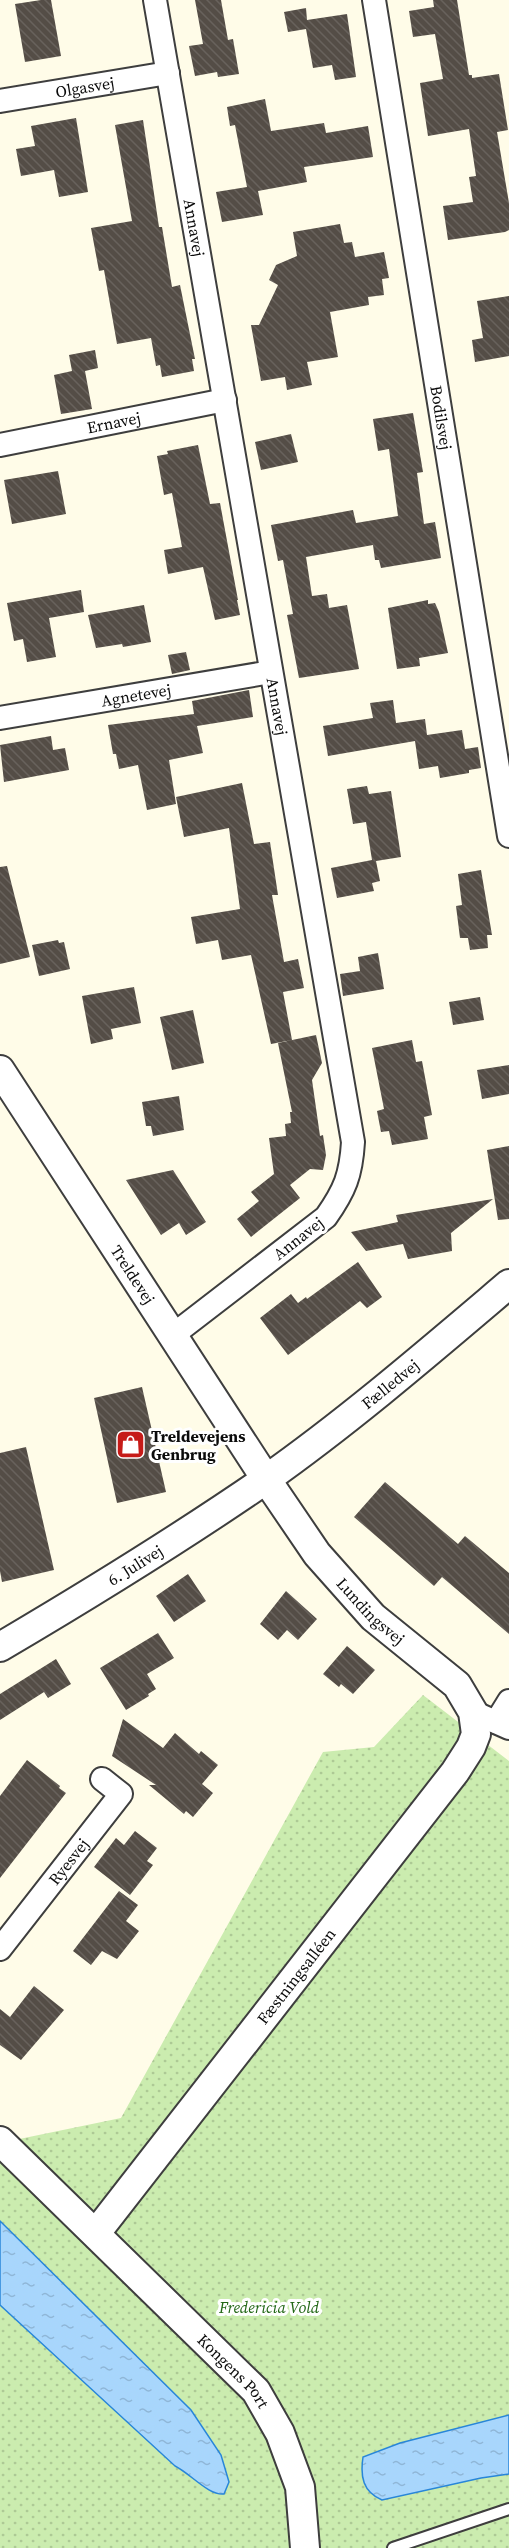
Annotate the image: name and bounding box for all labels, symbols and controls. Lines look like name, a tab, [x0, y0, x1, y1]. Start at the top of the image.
street label: Olgasvej	[54, 71, 116, 103]
street label: Annavej	[179, 197, 210, 258]
street label: Bodilsvej	[425, 384, 457, 451]
street label: Ernavej	[85, 406, 143, 438]
street label: Annavej	[262, 676, 293, 737]
street label: Agnetevej	[100, 678, 173, 712]
street label: Annavej	[268, 1211, 328, 1265]
street label: Treldevej	[106, 1241, 160, 1308]
street label: Fælledvej	[357, 1354, 423, 1414]
place label: Treldevejens Genbrug	[151, 1425, 245, 1465]
shop icon: Treldevejens Genbrug	[114, 1429, 146, 1461]
street label: 6. Julivej	[103, 1539, 167, 1591]
street label: Lundingsvej	[332, 1573, 409, 1649]
street label: Ryesvej	[43, 1834, 93, 1889]
street label: Fæstningsalléen	[251, 1923, 341, 2029]
park label: Fredericia Vold	[218, 2296, 320, 2318]
street label: Kongens Port	[193, 2329, 275, 2413]

